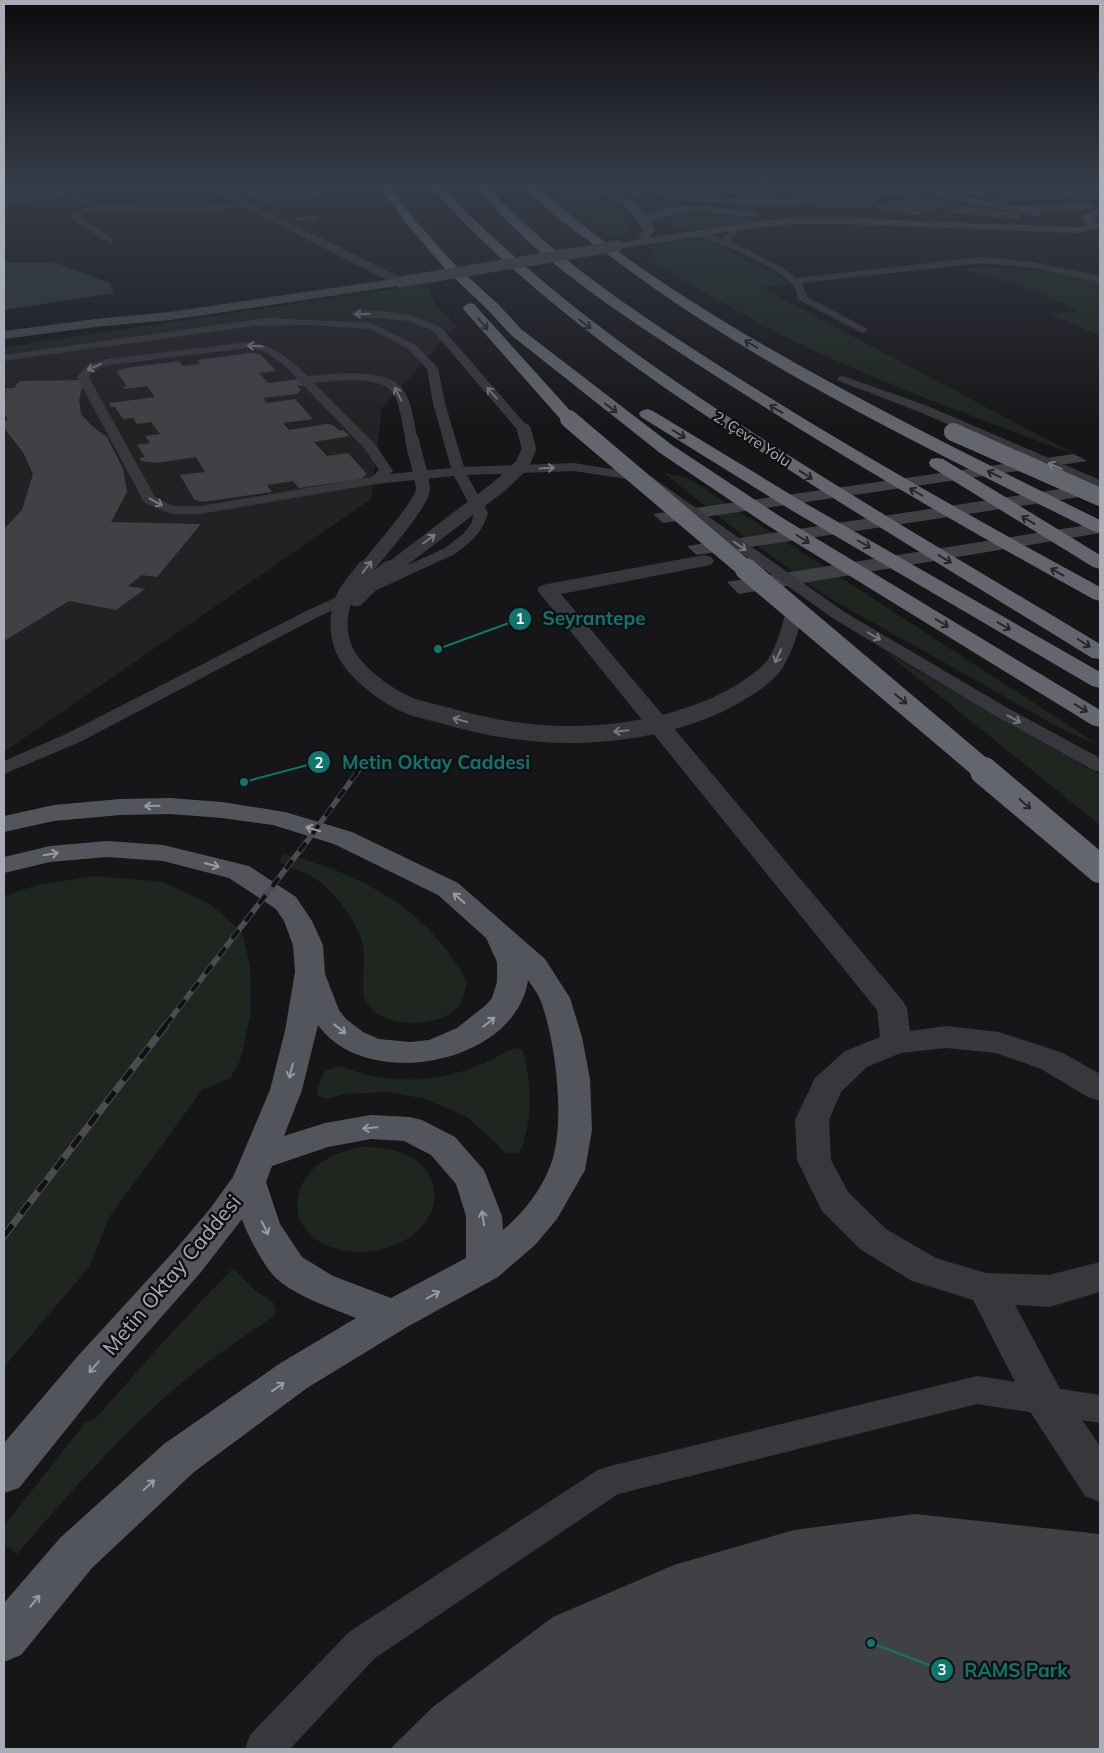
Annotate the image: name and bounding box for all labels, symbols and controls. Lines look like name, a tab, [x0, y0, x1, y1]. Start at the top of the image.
one-way arrow	[354, 309, 370, 319]
one-way arrow	[478, 317, 489, 330]
one-way arrow	[578, 319, 592, 329]
one-way arrow	[745, 338, 759, 348]
one-way arrow	[247, 341, 263, 350]
one-way arrow	[87, 362, 102, 372]
one-way arrow	[392, 387, 402, 402]
one-way arrow	[487, 387, 498, 400]
one-way arrow	[604, 403, 618, 413]
one-way arrow	[770, 403, 784, 413]
street label: 2. Çevre Yolu	[710, 407, 794, 471]
one-way arrow	[671, 429, 685, 439]
one-way arrow	[1048, 460, 1063, 470]
one-way arrow	[539, 464, 555, 473]
one-way arrow	[986, 469, 1001, 479]
one-way arrow	[799, 470, 813, 480]
one-way arrow	[909, 486, 923, 496]
one-way arrow	[149, 497, 164, 507]
one-way arrow	[1022, 514, 1036, 524]
one-way arrow	[796, 533, 810, 544]
one-way arrow	[422, 534, 436, 544]
one-way arrow	[856, 539, 871, 549]
one-way arrow	[732, 541, 746, 551]
one-way arrow	[938, 554, 952, 564]
one-way arrow	[361, 560, 372, 573]
one-way arrow	[1051, 566, 1065, 576]
callout: Seyrantepe	[507, 602, 655, 636]
text: Seyrantepe	[542, 606, 646, 630]
text: 1	[515, 609, 525, 628]
one-way arrow	[934, 619, 948, 629]
one-way arrow	[997, 621, 1011, 631]
one-way arrow	[867, 632, 881, 642]
one-way arrow	[1076, 639, 1090, 649]
one-way arrow	[773, 648, 783, 663]
one-way arrow	[894, 693, 907, 704]
one-way arrow	[1073, 703, 1087, 713]
one-way arrow	[1007, 714, 1021, 724]
one-way arrow	[453, 715, 469, 725]
one-way arrow	[613, 726, 629, 736]
callout: Metin Oktay Caddesi	[307, 745, 540, 779]
text: Metin Oktay Caddesi	[342, 750, 530, 774]
text: 2	[314, 753, 324, 772]
one-way arrow	[1018, 799, 1031, 810]
one-way arrow	[145, 801, 161, 811]
one-way arrow	[305, 823, 321, 833]
one-way arrow	[43, 849, 59, 859]
one-way arrow	[204, 860, 220, 870]
one-way arrow	[452, 892, 465, 904]
one-way arrow	[482, 1016, 495, 1027]
one-way arrow	[333, 1024, 346, 1035]
one-way arrow	[286, 1063, 295, 1079]
one-way arrow	[362, 1123, 378, 1132]
street label: Metin Oktay Caddesi	[97, 1189, 246, 1360]
one-way arrow	[478, 1210, 488, 1226]
one-way arrow	[260, 1220, 270, 1235]
one-way arrow	[425, 1290, 440, 1299]
one-way arrow	[88, 1360, 99, 1373]
one-way arrow	[271, 1382, 285, 1392]
one-way arrow	[143, 1479, 156, 1491]
one-way arrow	[30, 1594, 41, 1607]
callout: RAMS Park	[930, 1653, 1078, 1687]
text: RAMS Park	[964, 1658, 1068, 1682]
text: 3	[937, 1660, 947, 1679]

